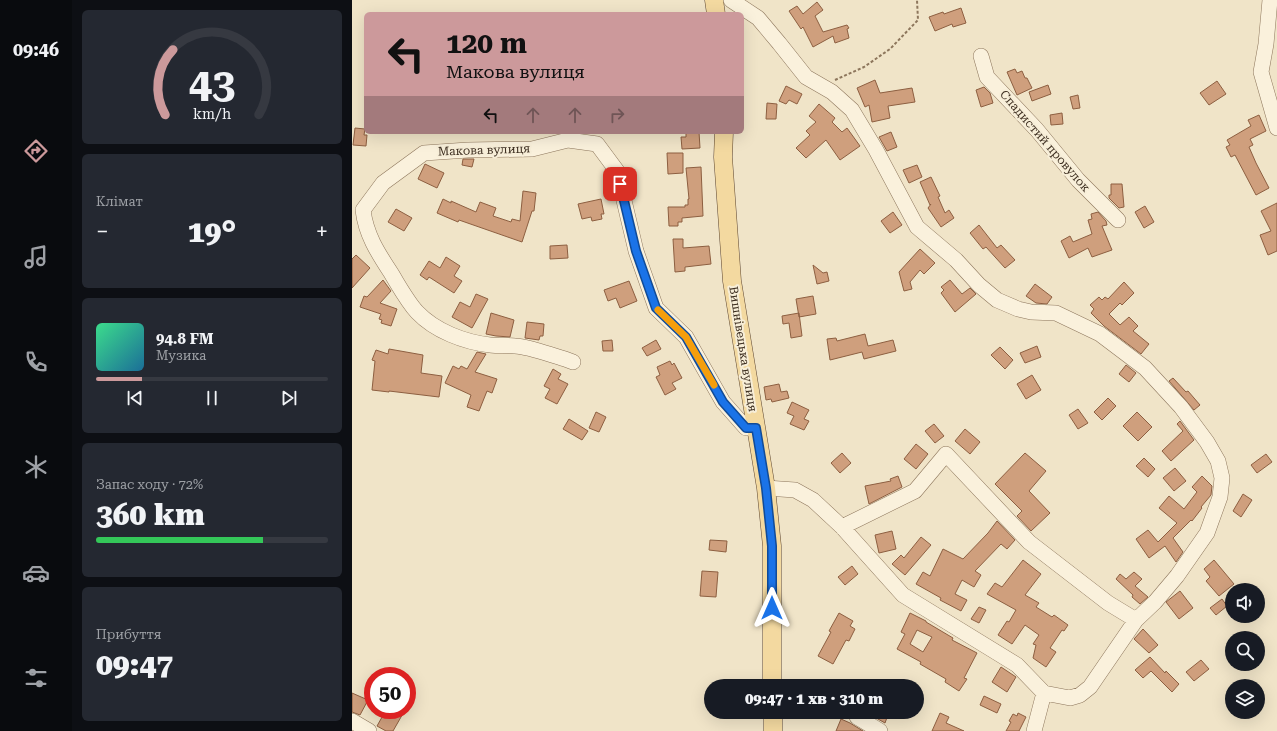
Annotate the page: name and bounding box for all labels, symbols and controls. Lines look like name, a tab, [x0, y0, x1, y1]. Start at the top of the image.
text: 120 m	[446, 27, 527, 60]
icon: left	[380, 28, 432, 80]
text: 09:46	[13, 39, 59, 60]
text: 43	[189, 59, 235, 108]
text: Макова вулиця	[446, 61, 585, 82]
street label: Спадистий провулок	[997, 87, 1093, 195]
icon: left	[480, 104, 502, 126]
icon: ahead	[522, 104, 544, 126]
icon: ahead	[564, 104, 586, 126]
icon: right	[606, 104, 628, 126]
text: km/h	[193, 106, 231, 122]
icon: directions	[22, 137, 50, 165]
street label: Макова вулиця	[438, 141, 531, 159]
pin	[603, 167, 637, 201]
icon: arrive	[609, 173, 631, 195]
text: Клімат	[96, 194, 143, 209]
text: 19°	[188, 214, 236, 249]
text: −	[96, 219, 108, 244]
text: +	[316, 219, 328, 244]
icon: music	[22, 243, 50, 271]
street label: Вишнівецька вулиця	[726, 285, 760, 413]
text: 94.8 FM	[156, 330, 213, 348]
icon: phone	[22, 348, 50, 376]
text: Музика	[156, 348, 206, 363]
icon: previous	[124, 387, 146, 409]
icon: pause	[201, 387, 223, 409]
icon: next	[278, 387, 300, 409]
icon: climate	[22, 453, 50, 481]
text: Запас ходу · 72%	[96, 477, 203, 492]
text: 360 km	[96, 497, 205, 532]
icon: car	[22, 559, 50, 587]
map controls	[1225, 583, 1265, 719]
button: sound	[1225, 583, 1265, 623]
position arrow	[751, 587, 793, 629]
text: Прибуття	[96, 627, 161, 642]
button: search	[1225, 631, 1265, 671]
text: 09:47	[96, 647, 173, 682]
icon: filters	[22, 664, 50, 692]
speed limit sign: 50	[364, 667, 416, 719]
button: layers	[1225, 679, 1265, 719]
text: 09:47 · 1 хв · 310 m	[745, 690, 883, 708]

